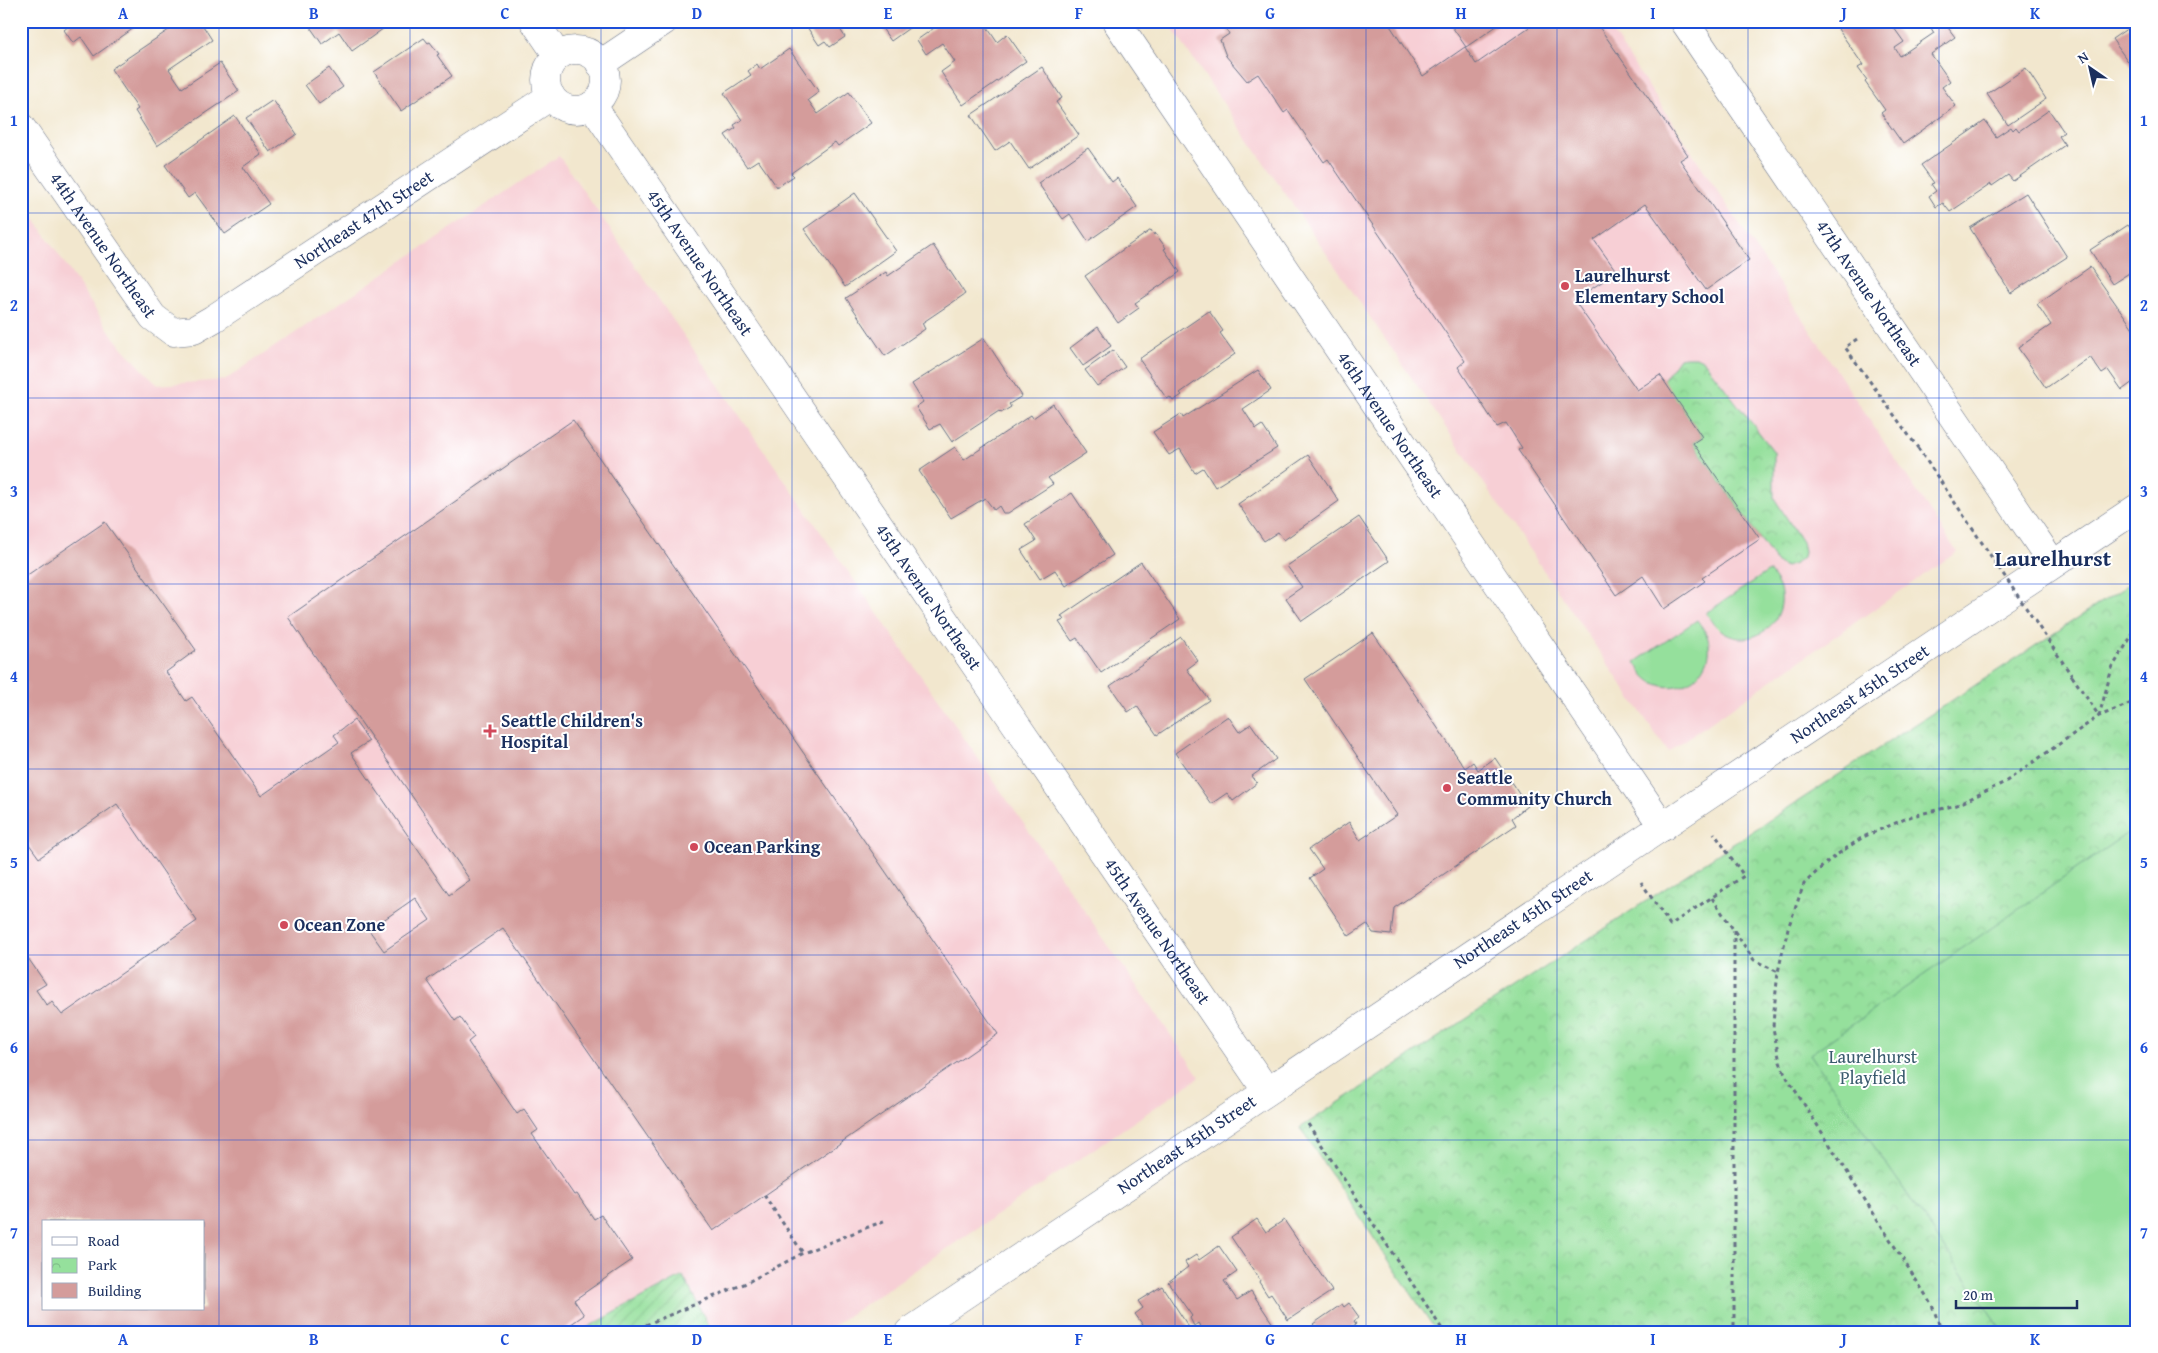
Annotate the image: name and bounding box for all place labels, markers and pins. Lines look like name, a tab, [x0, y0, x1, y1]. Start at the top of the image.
place label: Laurelhurst Elementary School	[1575, 262, 1725, 310]
marker: Laurelhurst Elementary School	[1559, 280, 1571, 292]
place label: Seattle Children's Hospital	[501, 707, 643, 755]
marker: Seattle Children's Hospital	[483, 724, 497, 738]
place label: Seattle Community Church	[1457, 764, 1612, 812]
marker: Seattle Community Church	[1441, 782, 1453, 794]
place label: Ocean Parking	[704, 833, 821, 860]
marker: Ocean Parking	[688, 841, 700, 853]
place label: Ocean Zone	[294, 911, 385, 938]
marker: Ocean Zone	[278, 919, 290, 931]

